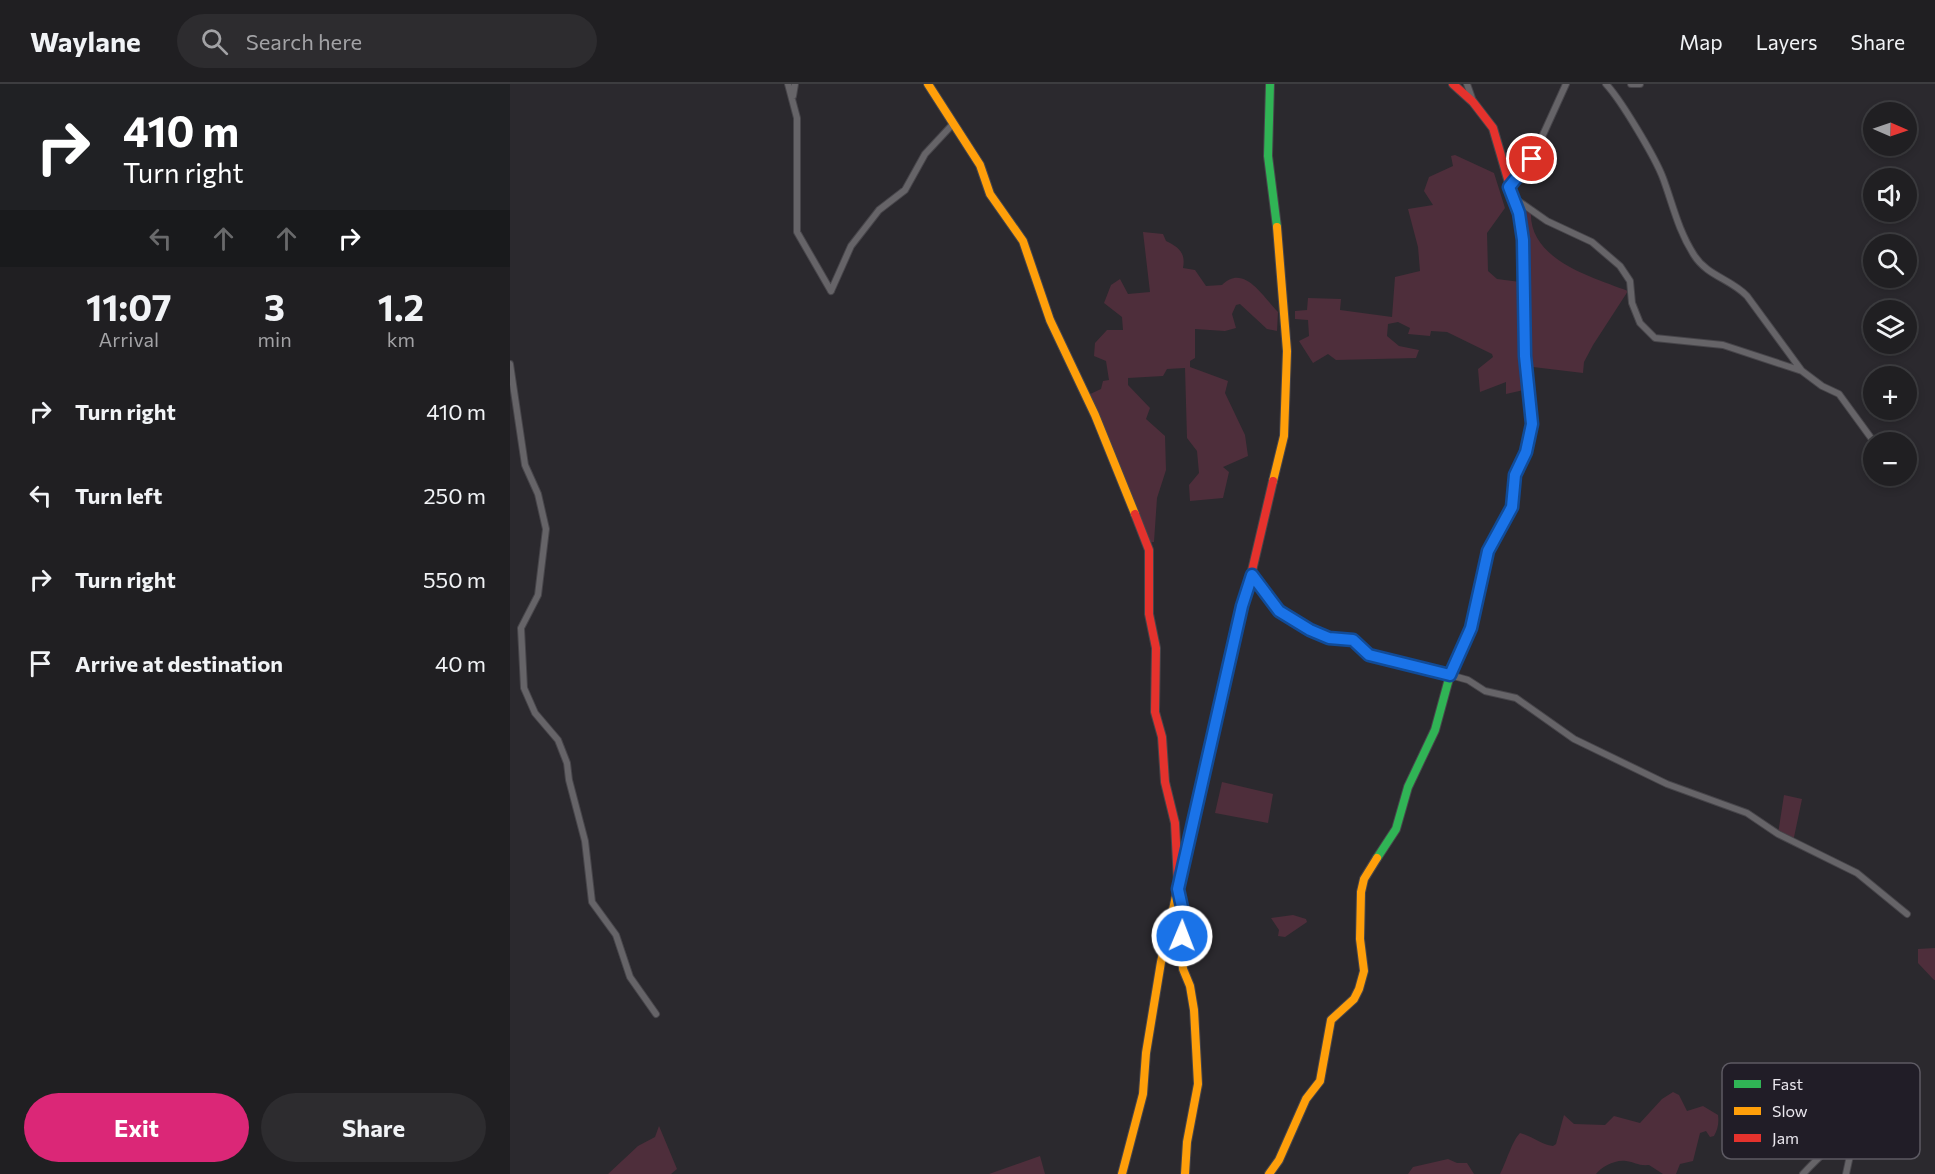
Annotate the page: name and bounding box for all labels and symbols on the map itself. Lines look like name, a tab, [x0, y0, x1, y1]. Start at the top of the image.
north arrow	[1863, 102, 1917, 156]
pin	[1506, 133, 1557, 184]
position arrow	[1150, 904, 1214, 968]
legend	[1722, 1063, 1920, 1159]
text: Fast	[1772, 1074, 1803, 1093]
text: Slow	[1772, 1101, 1808, 1120]
text: Jam	[1772, 1128, 1799, 1147]

